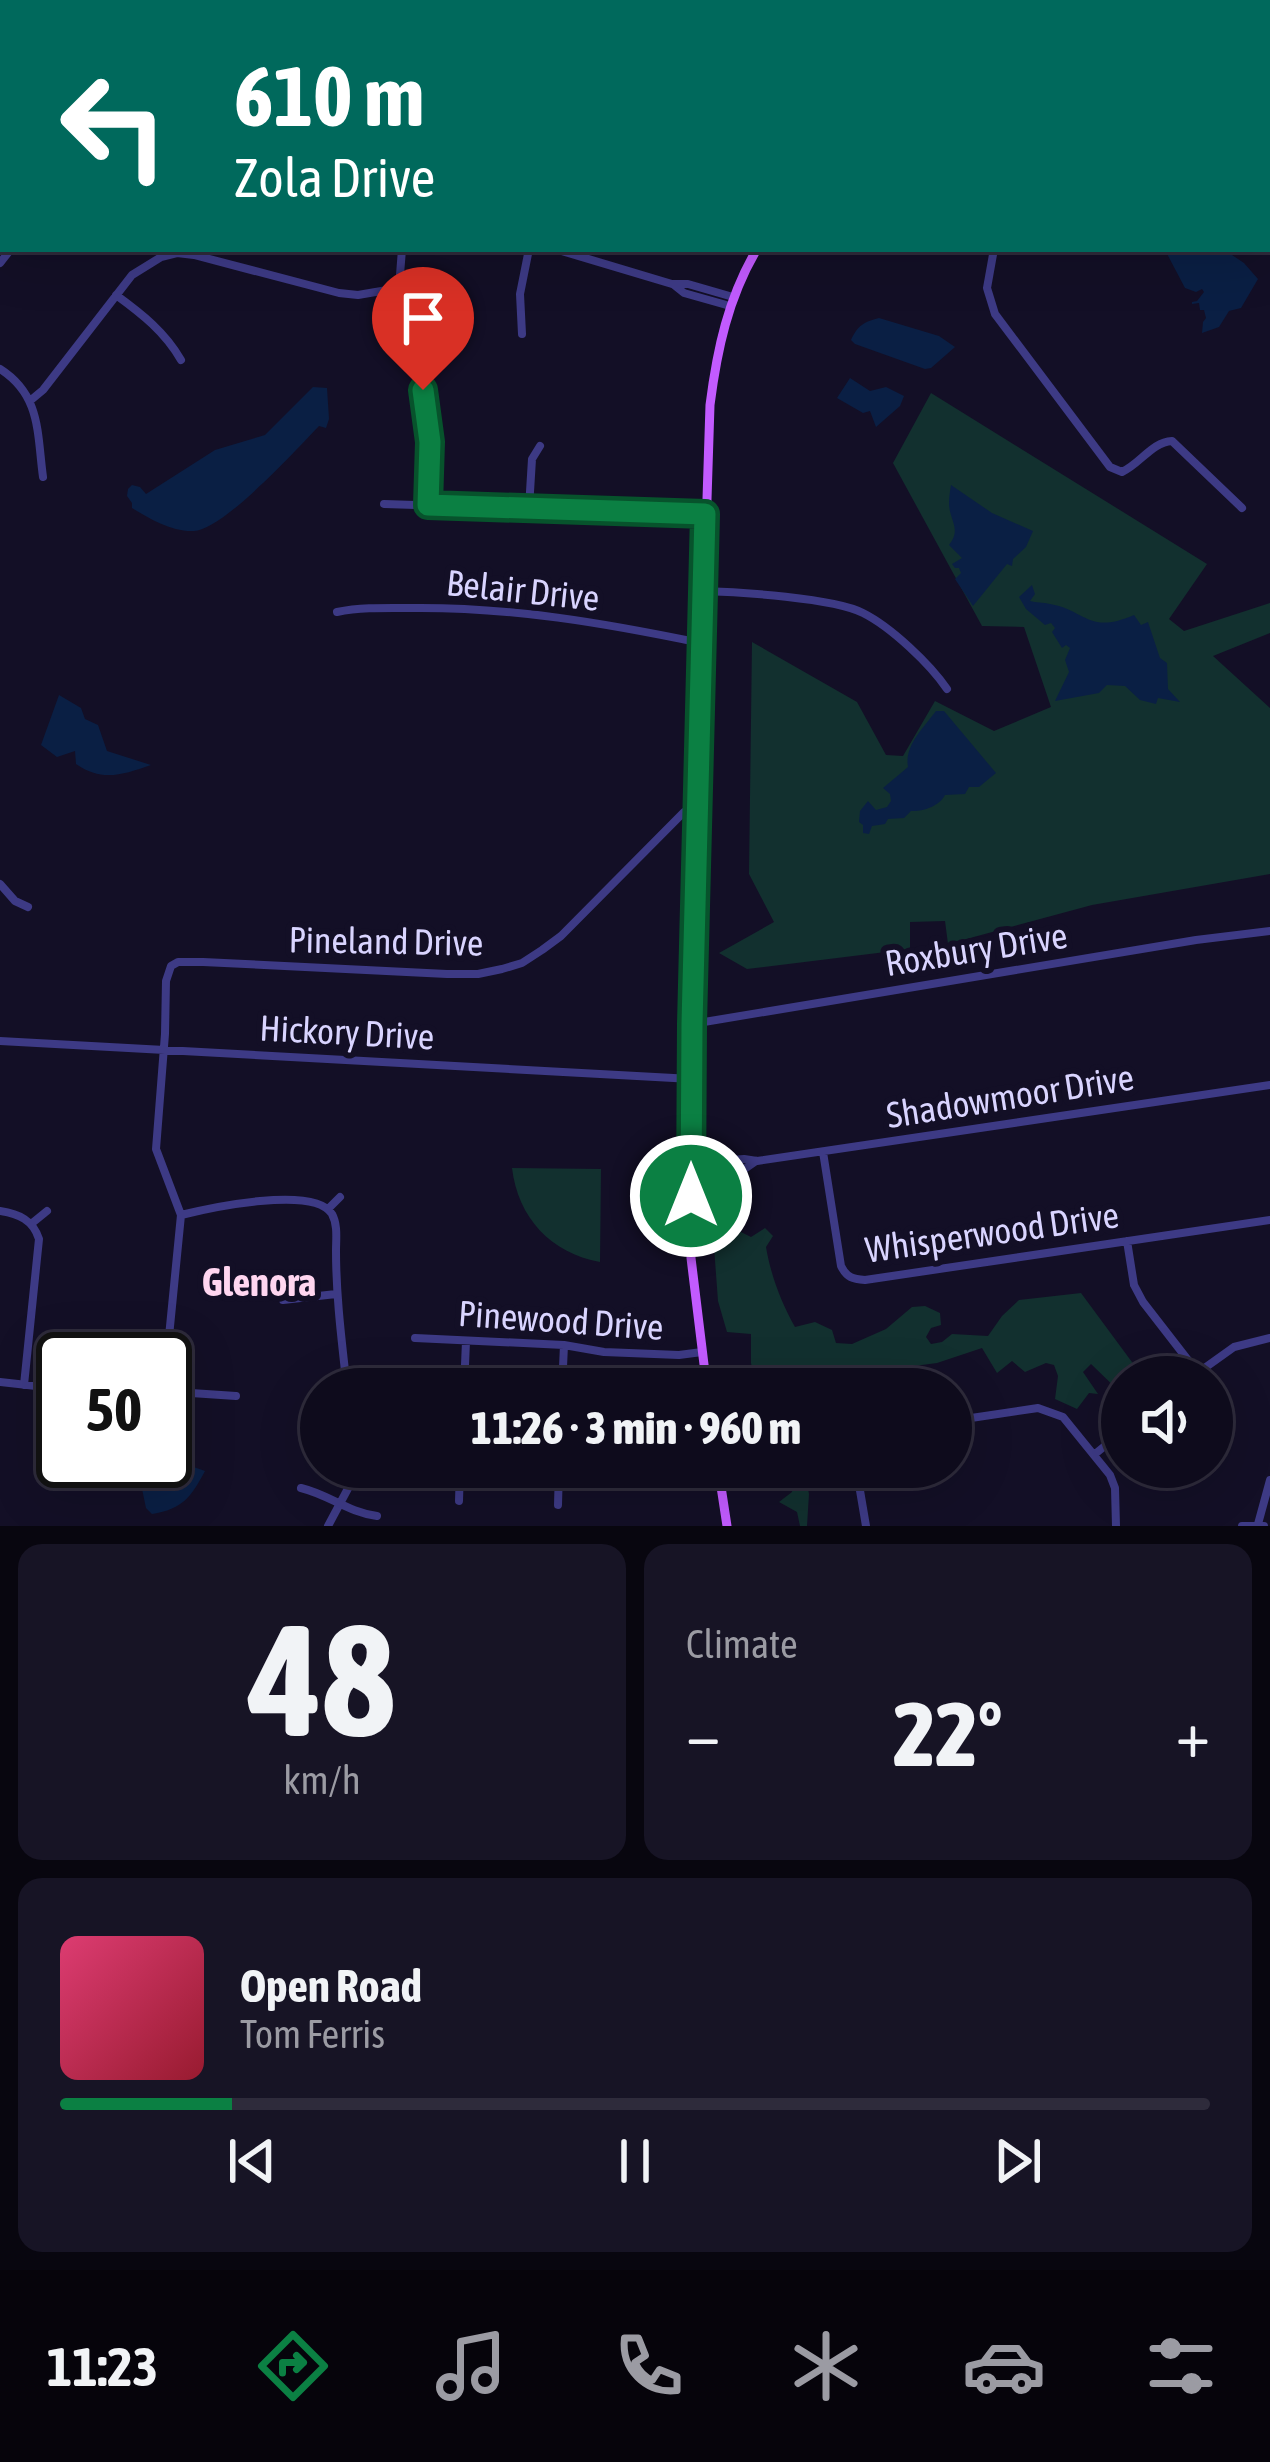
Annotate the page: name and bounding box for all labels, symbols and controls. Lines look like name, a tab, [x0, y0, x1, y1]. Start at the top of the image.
icon: left	[36, 48, 192, 204]
text: 610 m	[234, 48, 424, 144]
text: Zola Drive	[234, 147, 435, 208]
pin	[372, 267, 474, 390]
icon: arrive	[390, 285, 456, 351]
street label: Belair Drive	[445, 561, 601, 619]
street label: Roxbury Drive	[882, 914, 1070, 984]
street label: Pineland Drive	[288, 918, 484, 964]
street label: Hickory Drive	[259, 1006, 435, 1058]
street label: Shadowmoor Drive	[883, 1056, 1137, 1136]
position arrow	[628, 1133, 754, 1259]
street label: Whisperwood Drive	[863, 1193, 1121, 1271]
district label: Glenora	[202, 1260, 316, 1304]
street label: Pinewood Drive	[457, 1292, 665, 1348]
speed limit sign: 50	[36, 1332, 192, 1488]
map controls	[1101, 1356, 1233, 1488]
button: sound	[1101, 1356, 1233, 1488]
text: 11:26 · 3 min · 960 m	[471, 1402, 801, 1454]
text: 48	[249, 1590, 395, 1769]
text: Climate	[686, 1622, 798, 1666]
text: 22°	[893, 1682, 1003, 1785]
text: −	[686, 1695, 720, 1771]
text: +	[1176, 1695, 1210, 1771]
text: km/h	[283, 1758, 361, 1802]
text: Open Road	[240, 1960, 422, 2012]
text: Tom Ferris	[240, 2012, 385, 2056]
icon: previous	[219, 2128, 285, 2194]
icon: pause	[602, 2128, 668, 2194]
icon: next	[985, 2128, 1051, 2194]
icon: directions	[251, 2324, 335, 2408]
icon: music	[429, 2324, 513, 2408]
icon: phone	[607, 2324, 691, 2408]
icon: climate	[784, 2324, 868, 2408]
icon: car	[962, 2324, 1046, 2408]
icon: filters	[1139, 2324, 1223, 2408]
text: 11:23	[47, 2336, 158, 2397]

